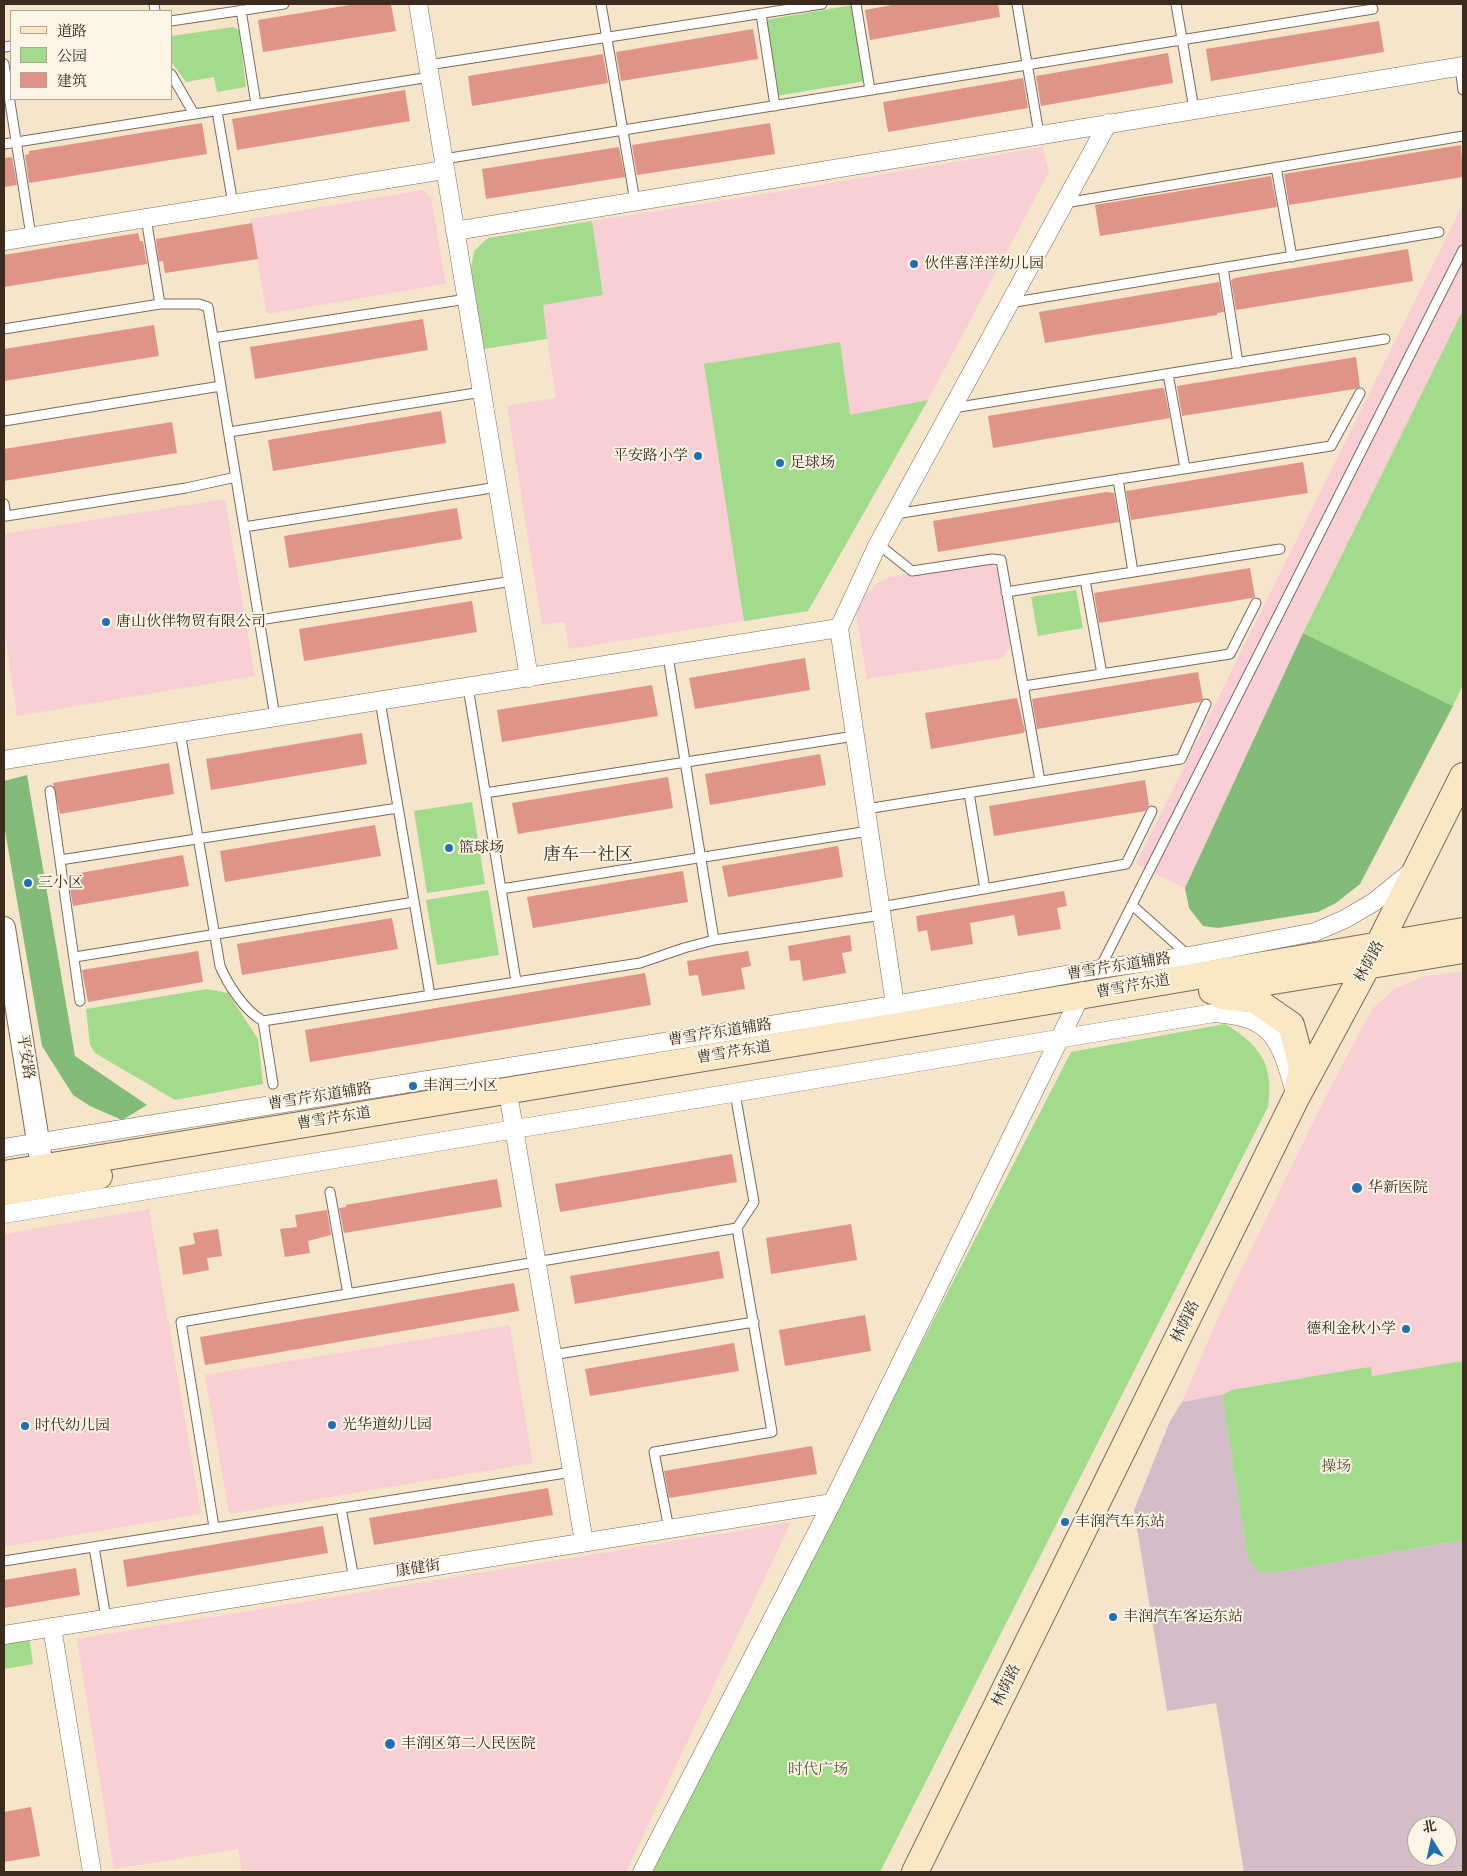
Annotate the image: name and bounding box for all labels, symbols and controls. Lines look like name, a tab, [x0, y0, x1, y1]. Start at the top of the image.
legend	[10, 10, 172, 100]
text: 道路	[57, 22, 87, 41]
text: 公园	[57, 47, 87, 66]
text: 建筑	[57, 72, 87, 91]
place label: 伙伴喜洋洋幼儿园	[924, 255, 1044, 273]
marker: 伙伴喜洋洋幼儿园	[908, 258, 920, 270]
place label: 平安路小学	[613, 447, 688, 465]
marker: 平安路小学	[692, 450, 704, 462]
place label: 足球场	[790, 454, 835, 472]
marker: 足球场	[774, 457, 786, 469]
place label: 唐山伙伴物贸有限公司	[116, 613, 266, 631]
marker: 唐山伙伴物贸有限公司	[100, 616, 112, 628]
place label: 篮球场	[459, 839, 504, 857]
marker: 篮球场	[443, 842, 455, 854]
district label: 唐车一社区	[543, 845, 633, 867]
place label: 三小区	[38, 874, 83, 892]
marker: 三小区	[22, 877, 34, 889]
street label: 林荫路	[1351, 938, 1389, 986]
street label: 曹雪芹东道辅路	[1066, 950, 1172, 984]
street label: 曹雪芹东道	[1095, 972, 1171, 1002]
street label: 曹雪芹东道辅路	[667, 1016, 773, 1050]
street label: 平安路	[13, 1033, 37, 1081]
street label: 曹雪芹东道	[696, 1038, 772, 1068]
place label: 丰润三小区	[423, 1077, 498, 1095]
street label: 曹雪芹东道辅路	[267, 1080, 373, 1114]
marker: 丰润三小区	[407, 1080, 419, 1092]
street label: 曹雪芹东道	[296, 1104, 372, 1134]
place label: 华新医院	[1368, 1179, 1428, 1197]
marker: 华新医院	[1350, 1181, 1364, 1195]
street label: 林荫路	[1168, 1298, 1204, 1346]
place label: 德利金秋小学	[1306, 1320, 1396, 1338]
marker: 德利金秋小学	[1400, 1323, 1412, 1335]
place label: 光华道幼儿园	[342, 1416, 432, 1434]
place label: 时代幼儿园	[35, 1417, 110, 1435]
marker: 光华道幼儿园	[326, 1419, 338, 1431]
marker: 时代幼儿园	[19, 1420, 31, 1432]
park label: 操场	[1321, 1458, 1351, 1476]
place label: 丰润汽车东站	[1075, 1513, 1165, 1531]
marker: 丰润汽车东站	[1059, 1516, 1071, 1528]
street label: 康健街	[394, 1557, 442, 1581]
place label: 丰润汽车客运东站	[1123, 1608, 1243, 1626]
marker: 丰润汽车客运东站	[1107, 1611, 1119, 1623]
street label: 林荫路	[989, 1662, 1025, 1710]
place label: 丰润区第二人民医院	[401, 1735, 536, 1753]
marker: 丰润区第二人民医院	[383, 1737, 397, 1751]
park label: 时代广场	[788, 1761, 848, 1779]
north arrow	[1407, 1816, 1457, 1866]
text: 北	[1421, 1817, 1438, 1837]

